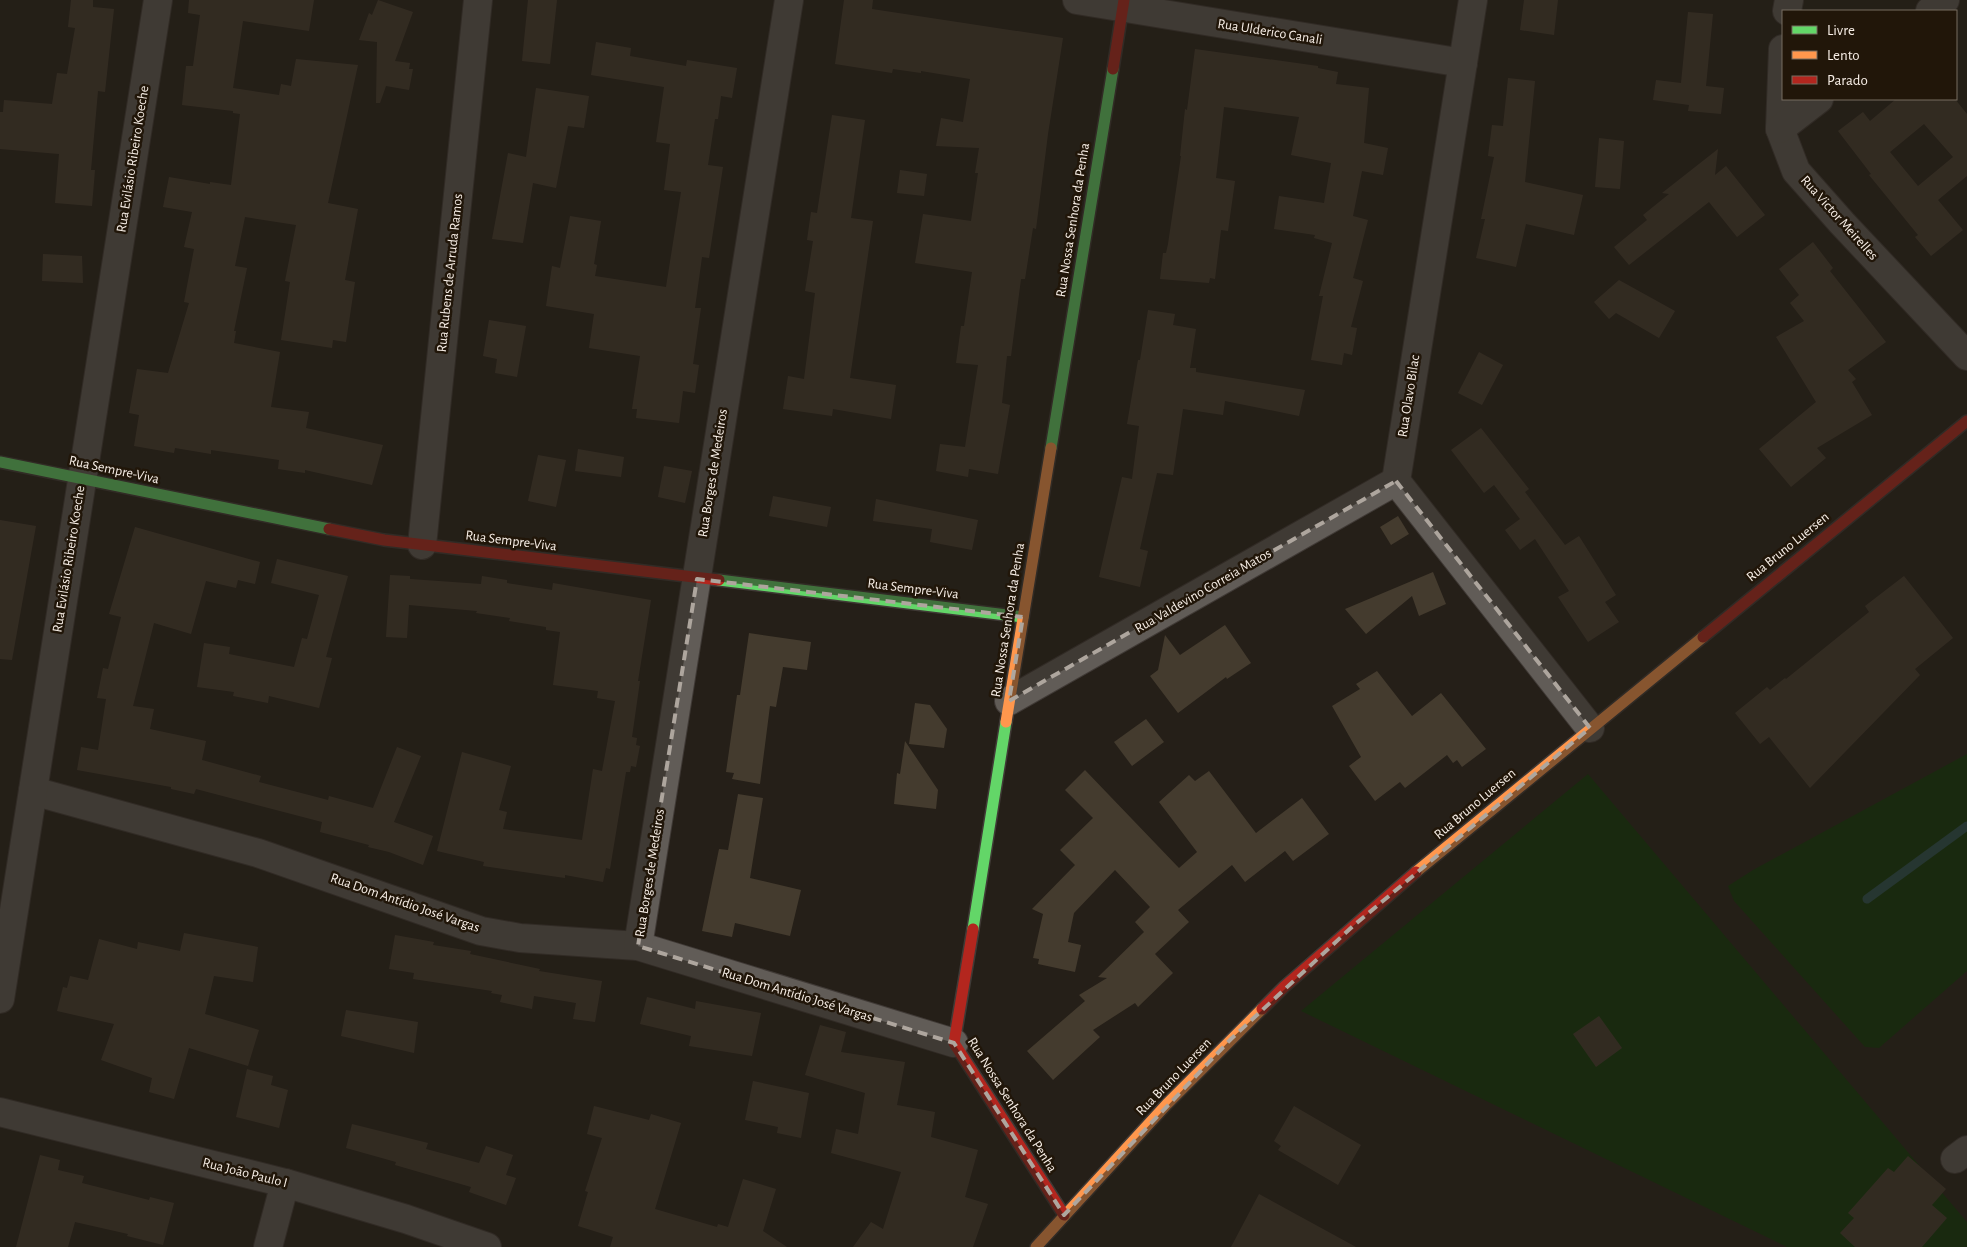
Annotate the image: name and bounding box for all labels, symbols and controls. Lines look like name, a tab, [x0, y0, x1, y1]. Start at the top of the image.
legend	[1782, 10, 1957, 100]
street label: Rua Ulderico Canali	[1217, 17, 1323, 47]
text: Livre	[1827, 23, 1855, 38]
text: Lento	[1827, 48, 1860, 63]
text: Parado	[1827, 73, 1868, 88]
street label: Rua Evilásio Ribeiro Koeche	[114, 85, 152, 233]
street label: Rua Nossa Senhora da Penha	[1054, 141, 1092, 298]
street label: Rua Victor Meirelles	[1798, 173, 1880, 263]
street label: Rua Rubens de Arruda Ramos	[435, 193, 465, 353]
street label: Rua Olavo Bilac	[1396, 353, 1423, 438]
street label: Rua Borges de Medeiros	[696, 408, 730, 538]
street label: Rua Sempre-Viva	[68, 454, 161, 487]
street label: Rua Evilásio Ribeiro Koeche	[50, 485, 88, 633]
street label: Rua Bruno Luersen	[1744, 510, 1832, 584]
street label: Rua Sempre-Viva	[465, 528, 558, 554]
street label: Rua Nossa Senhora da Penha	[989, 541, 1027, 698]
street label: Rua Valdevino Correia Matos	[1132, 546, 1274, 636]
street label: Rua Sempre-Viva	[867, 576, 960, 602]
street label: Rua Bruno Luersen	[1432, 766, 1518, 842]
street label: Rua Borges de Medeiros	[633, 808, 667, 938]
street label: Rua Dom Antídio José Vargas	[329, 871, 481, 935]
street label: Rua Dom Antídio José Vargas	[720, 965, 874, 1025]
street label: Rua Nossa Senhora da Penha	[965, 1035, 1060, 1175]
street label: Rua Bruno Luersen	[1134, 1036, 1214, 1118]
street label: Rua João Paulo I	[201, 1156, 289, 1190]

